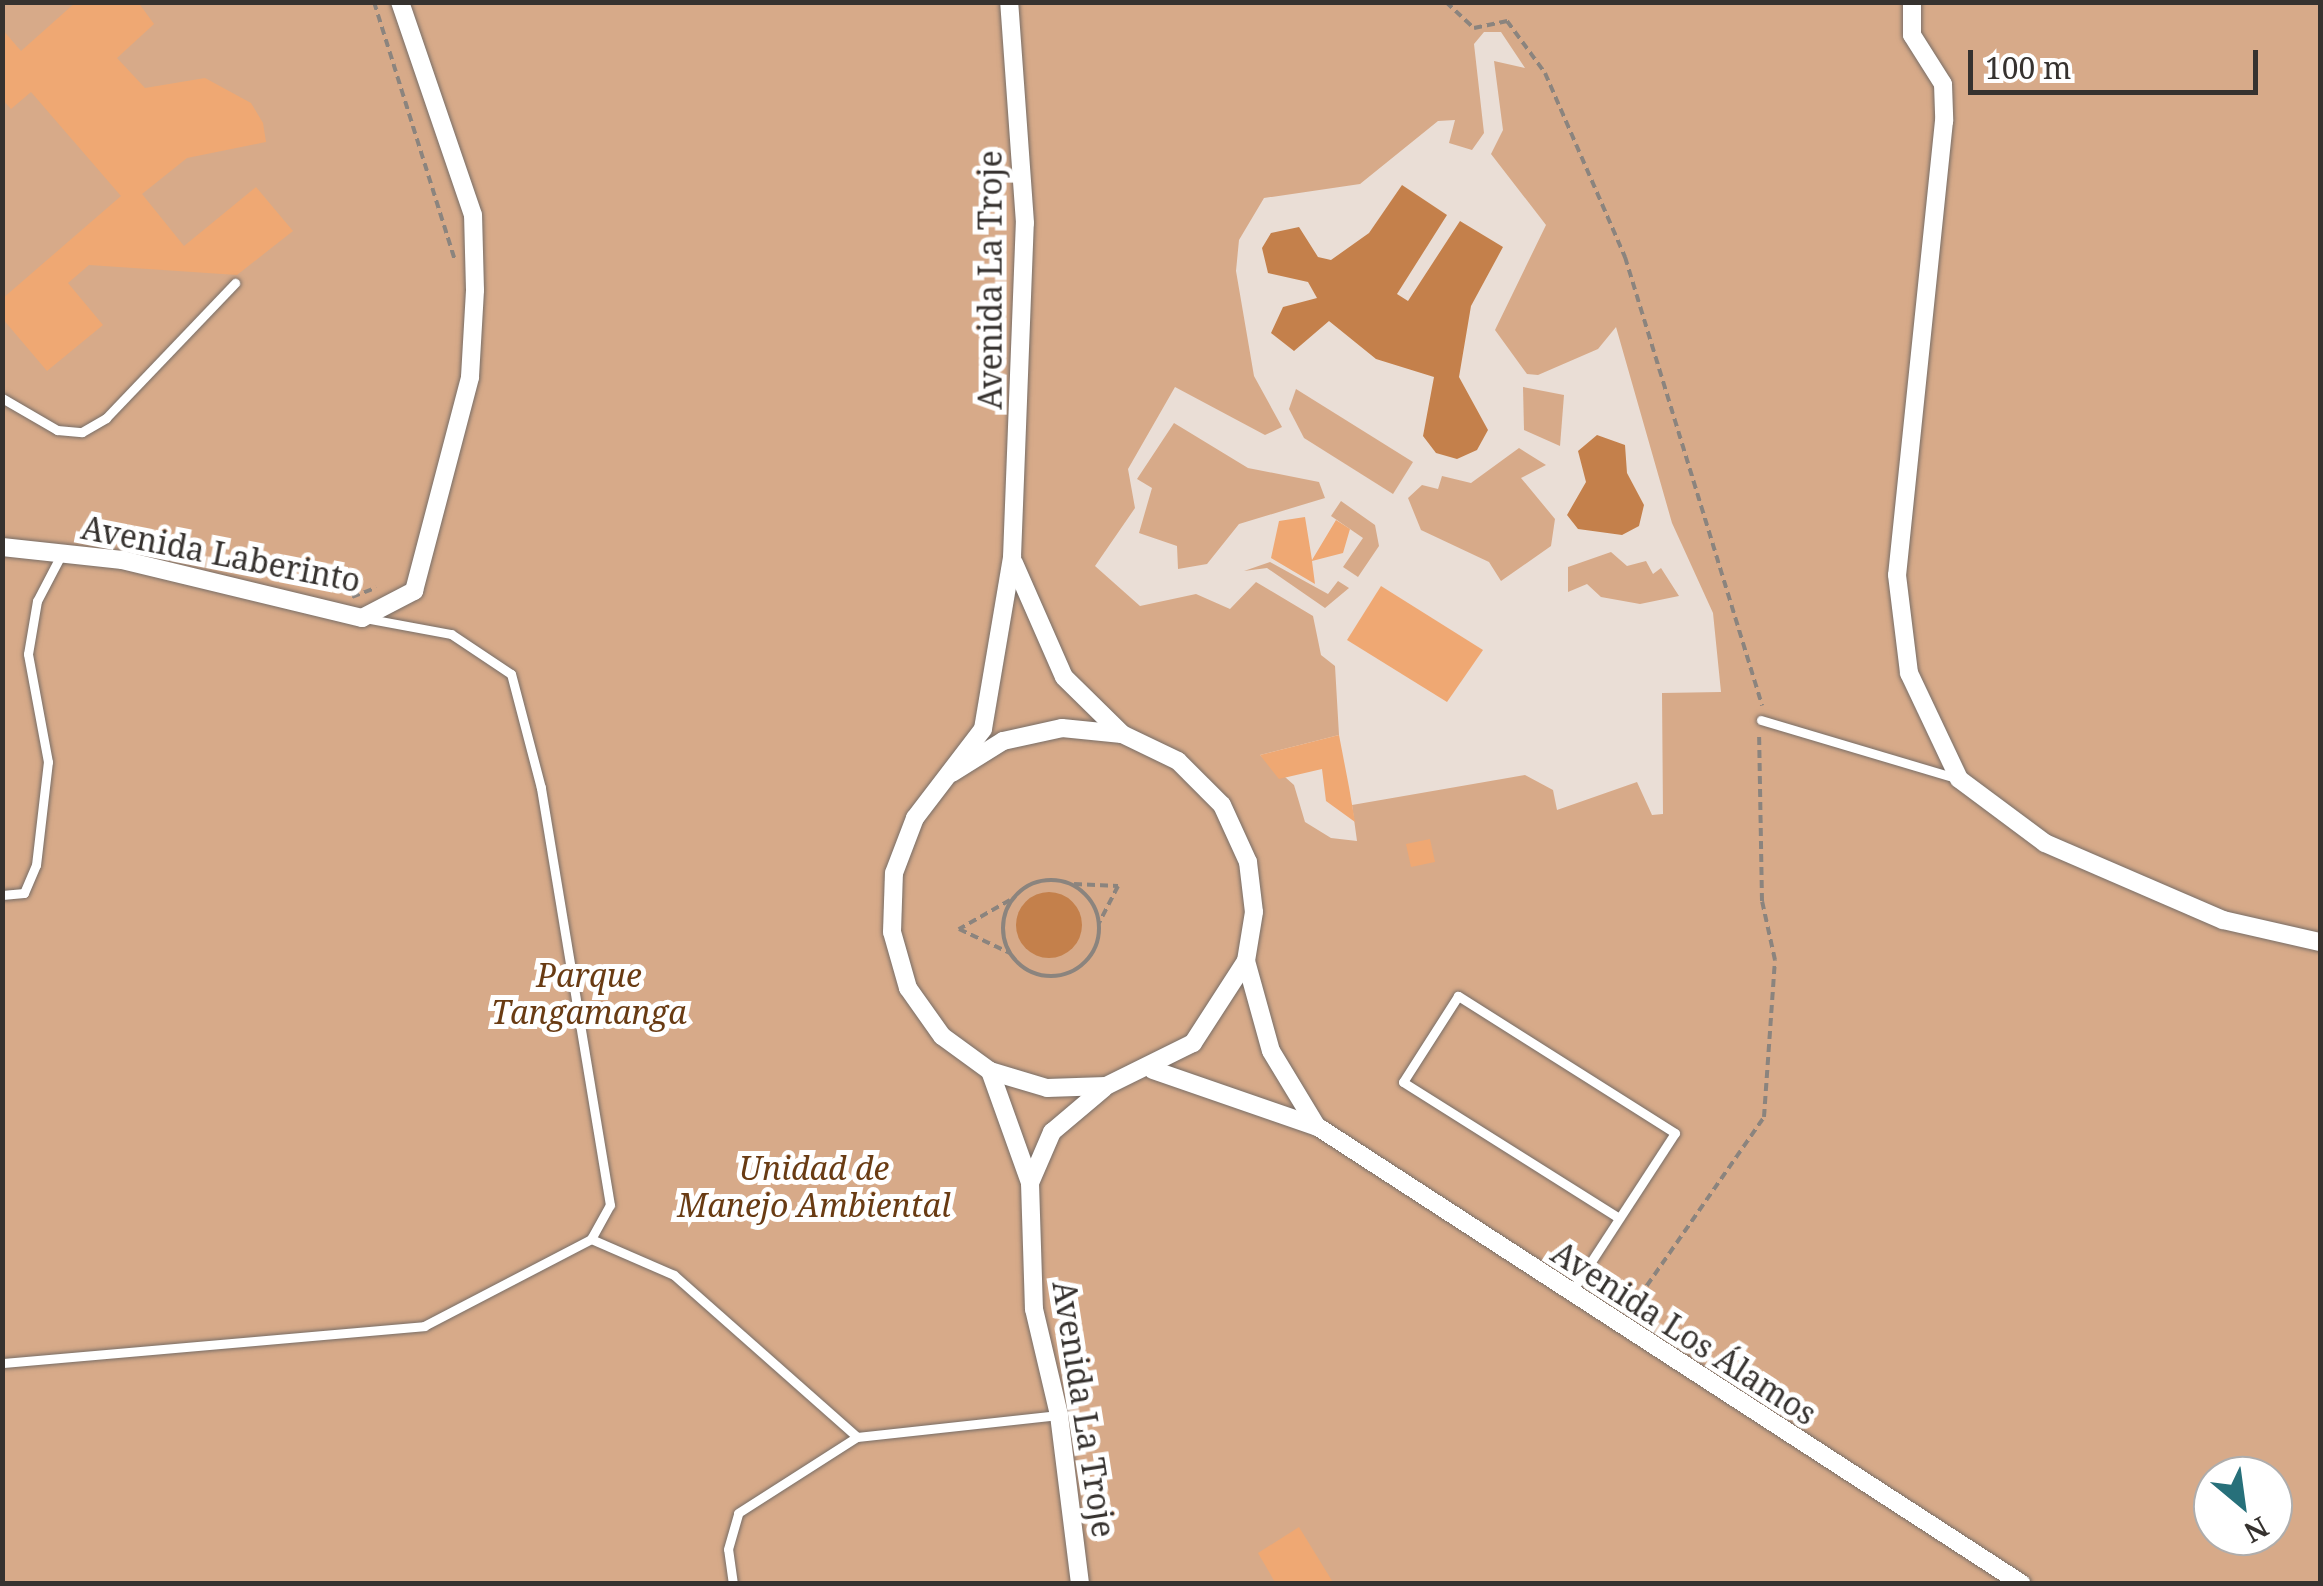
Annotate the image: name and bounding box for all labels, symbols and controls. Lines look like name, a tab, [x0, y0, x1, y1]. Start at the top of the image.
scale bar	[1973, 30, 2263, 92]
text: 100 m	[1985, 47, 2071, 88]
street label: Avenida La Troje	[971, 150, 1009, 410]
street label: Avenida Laberinto	[78, 508, 364, 600]
park label: Parque Tangamanga	[491, 957, 687, 1032]
park label: Unidad de Manejo Ambiental	[677, 1150, 951, 1225]
street label: Avenida Los Álamos	[1544, 1233, 1824, 1433]
street label: Avenida La Troje	[1045, 1278, 1123, 1540]
north arrow	[2193, 1456, 2293, 1556]
text: N	[2238, 1509, 2275, 1552]

